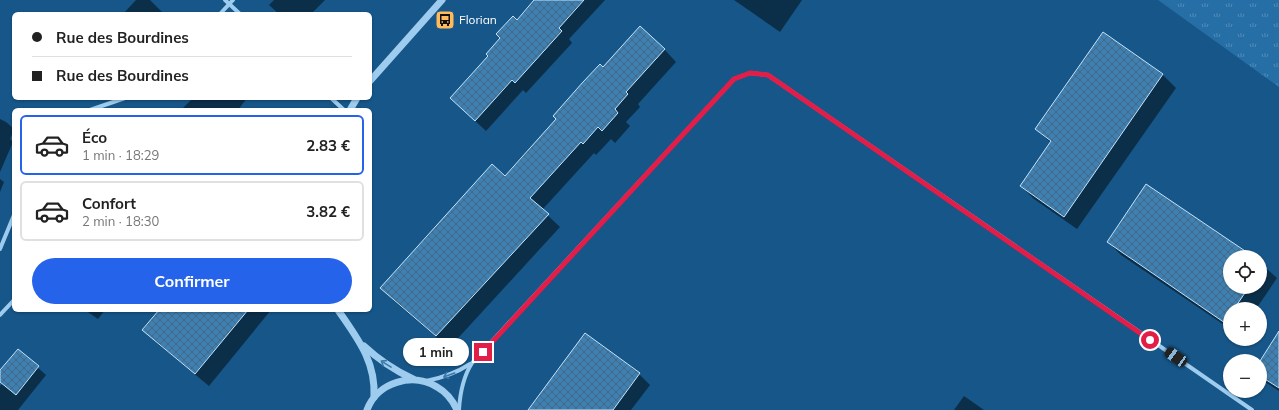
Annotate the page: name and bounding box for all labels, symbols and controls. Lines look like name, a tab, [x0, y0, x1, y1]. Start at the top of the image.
bus stop icon: Florian	[434, 9, 456, 31]
place label: Florian	[459, 12, 497, 27]
text: Rue des Bourdines	[56, 28, 189, 47]
text: Rue des Bourdines	[56, 66, 189, 85]
icon: car	[34, 127, 70, 163]
text: Éco	[82, 128, 107, 147]
text: 2.83 €	[306, 136, 350, 155]
text: 1 min · 18:29	[82, 147, 159, 163]
icon: car	[34, 193, 70, 229]
text: Confort	[82, 194, 136, 213]
text: 3.82 €	[306, 202, 350, 221]
text: 2 min · 18:30	[82, 213, 159, 229]
map controls	[1223, 250, 1267, 398]
button: locate	[1223, 250, 1267, 294]
button: Confirmer	[32, 258, 352, 304]
button: +	[1223, 302, 1267, 346]
route start	[1141, 331, 1159, 349]
callout: 1 min	[403, 338, 469, 366]
route end	[474, 343, 492, 361]
text: 1 min	[419, 344, 453, 360]
car	[1163, 345, 1189, 369]
button: −	[1223, 354, 1267, 398]
one-way arrow	[380, 360, 392, 368]
one-way arrow	[442, 372, 455, 379]

